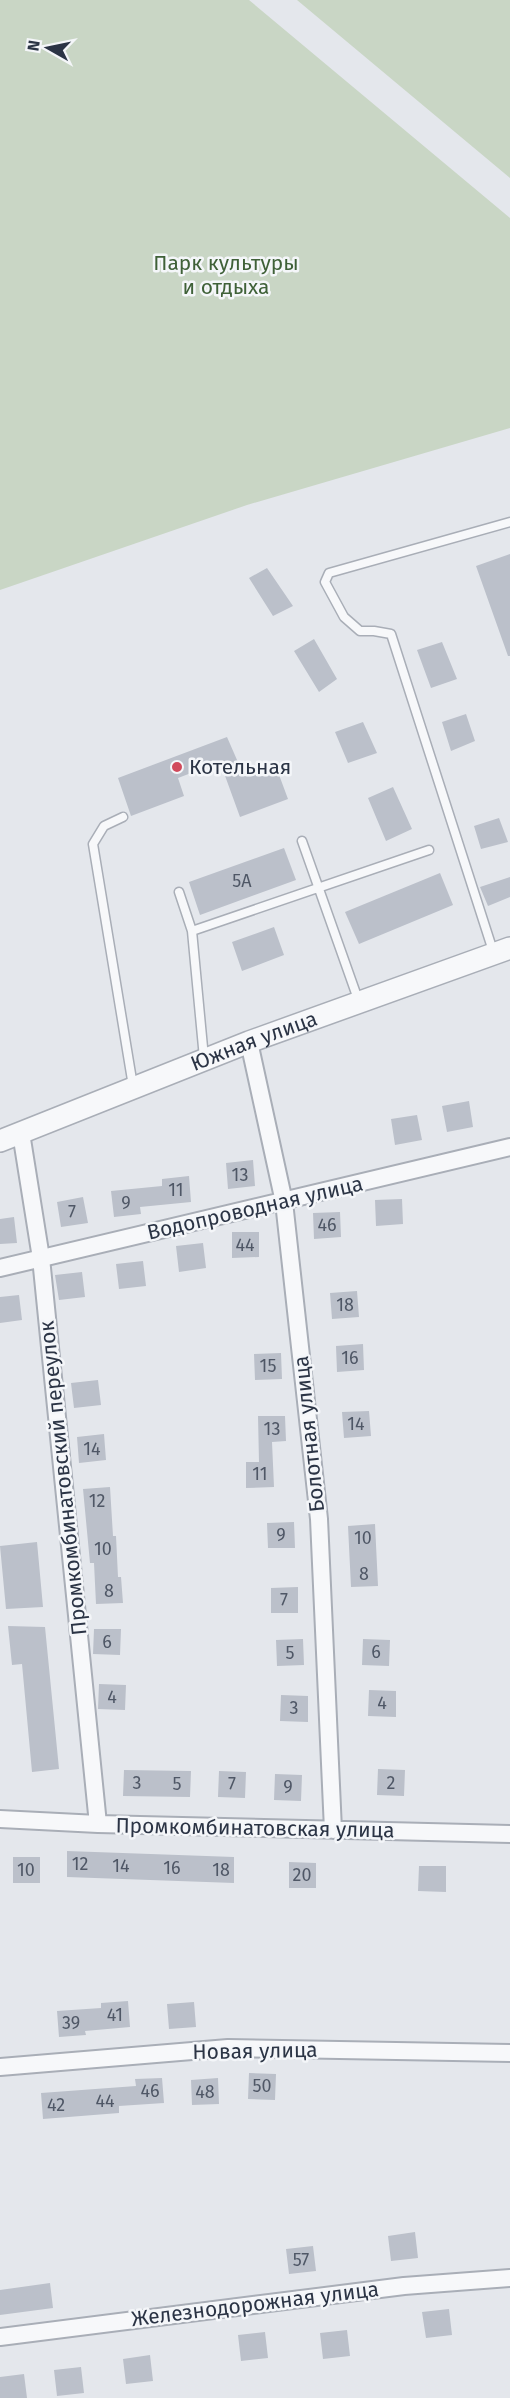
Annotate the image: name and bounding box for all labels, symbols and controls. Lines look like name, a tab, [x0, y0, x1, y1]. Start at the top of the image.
north arrow	[18, 18, 78, 78]
text: N	[23, 39, 44, 52]
park label: Парк культуры и отдыха	[153, 250, 299, 300]
place label: Котельная	[189, 754, 291, 780]
marker: Котельная	[170, 760, 184, 774]
house number: 5А	[232, 870, 252, 892]
street label: Южная улица	[187, 1005, 321, 1077]
house number: 13	[232, 1164, 248, 1186]
street label: Водопроводная улица	[144, 1170, 366, 1246]
house number: 11	[168, 1179, 184, 1201]
house number: 9	[121, 1192, 131, 1214]
house number: 7	[68, 1201, 76, 1223]
house number: 46	[317, 1214, 337, 1236]
house number: 44	[235, 1234, 255, 1256]
house number: 18	[336, 1294, 354, 1316]
street label: Промкомбинатовский переулок	[34, 1319, 92, 1636]
house number: 16	[341, 1347, 359, 1369]
house number: 15	[260, 1355, 276, 1377]
street label: Болотная улица	[288, 1355, 330, 1513]
house number: 14	[347, 1413, 365, 1435]
house number: 13	[264, 1418, 280, 1440]
house number: 14	[83, 1438, 101, 1460]
house number: 11	[252, 1463, 268, 1485]
house number: 12	[89, 1490, 105, 1512]
house number: 9	[276, 1524, 286, 1546]
house number: 10	[354, 1527, 372, 1549]
house number: 10	[94, 1538, 112, 1560]
house number: 8	[359, 1563, 369, 1585]
house number: 8	[104, 1580, 114, 1602]
house number: 7	[280, 1589, 288, 1611]
house number: 6	[102, 1631, 112, 1653]
house number: 6	[371, 1641, 381, 1663]
house number: 5	[285, 1642, 295, 1664]
house number: 4	[107, 1686, 117, 1708]
house number: 4	[377, 1692, 387, 1714]
house number: 3	[290, 1697, 298, 1719]
house number: 3	[133, 1772, 141, 1794]
house number: 2	[387, 1772, 396, 1794]
house number: 5	[172, 1773, 182, 1795]
house number: 7	[228, 1773, 236, 1795]
house number: 9	[283, 1776, 293, 1798]
street label: Промкомбинатовская улица	[115, 1813, 395, 1843]
house number: 12	[72, 1853, 88, 1875]
house number: 14	[112, 1855, 130, 1877]
house number: 16	[163, 1857, 181, 1879]
house number: 10	[17, 1859, 35, 1881]
house number: 18	[212, 1859, 230, 1881]
house number: 20	[293, 1864, 311, 1886]
house number: 41	[107, 2004, 123, 2026]
house number: 39	[62, 2012, 80, 2034]
street label: Новая улица	[192, 2037, 318, 2065]
house number: 50	[252, 2075, 272, 2097]
house number: 46	[140, 2080, 160, 2102]
house number: 48	[195, 2081, 215, 2103]
house number: 44	[95, 2090, 115, 2112]
house number: 42	[47, 2094, 65, 2116]
house number: 57	[293, 2249, 309, 2271]
street label: Железнодорожная улица	[130, 2276, 380, 2332]

